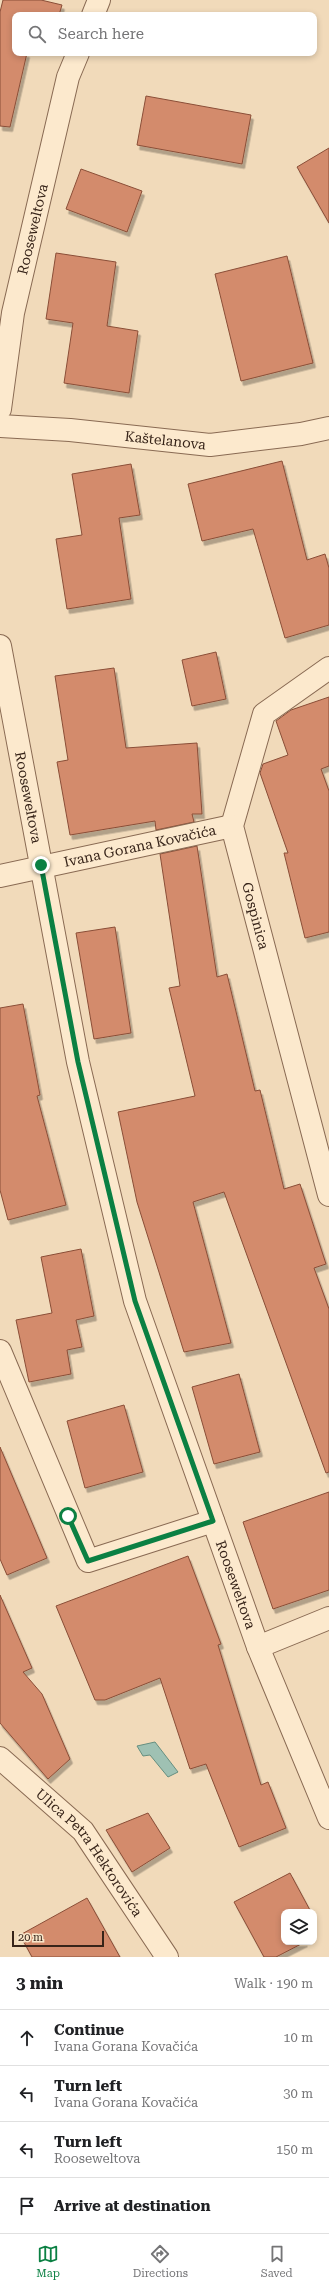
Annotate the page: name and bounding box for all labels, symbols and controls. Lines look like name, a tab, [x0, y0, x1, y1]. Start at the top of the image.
search box	[12, 12, 317, 56]
icon: search	[26, 23, 48, 45]
text: Search here	[58, 25, 144, 43]
street label: Rooseweltova	[14, 182, 51, 276]
street label: Kaštelanova	[124, 428, 207, 453]
street label: Rooseweltova	[12, 750, 45, 845]
street label: Ivana Gorana Kovačića	[62, 822, 218, 870]
route end	[32, 856, 50, 874]
street label: Gospinica	[239, 880, 272, 952]
route start	[59, 1507, 77, 1525]
street label: Rooseweltova	[213, 1538, 259, 1631]
street label: Ulica Petra Hektorovića	[33, 1785, 146, 1920]
map controls	[281, 1909, 317, 1945]
button: layers	[281, 1909, 317, 1945]
scale bar	[12, 1929, 104, 1948]
text: 20 m	[18, 1931, 43, 1944]
text: 3 min	[16, 1973, 63, 1993]
text: Walk · 190 m	[234, 1976, 313, 1991]
text: Continue	[54, 2021, 124, 2039]
icon: ahead	[16, 2027, 38, 2049]
text: 10 m	[283, 2030, 313, 2045]
text: Ivana Gorana Kovačića	[54, 2039, 198, 2054]
text: Turn left	[54, 2077, 122, 2095]
icon: left	[16, 2083, 38, 2105]
text: 30 m	[283, 2086, 313, 2101]
text: Ivana Gorana Kovačića	[54, 2095, 198, 2110]
text: Turn left	[54, 2133, 122, 2151]
icon: left	[16, 2139, 38, 2161]
text: 150 m	[276, 2142, 313, 2157]
text: Rooseweltova	[54, 2151, 140, 2166]
icon: arrive	[16, 2195, 38, 2217]
text: Arrive at destination	[54, 2197, 210, 2215]
tab: Map	[36, 2243, 60, 2280]
tab: Directions	[133, 2243, 188, 2280]
tab: Saved	[261, 2243, 293, 2280]

